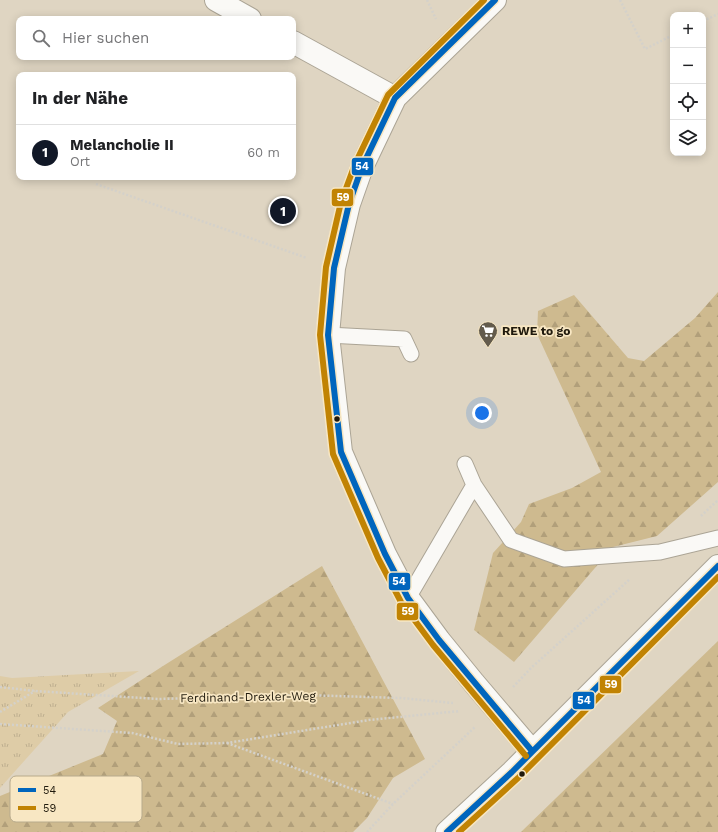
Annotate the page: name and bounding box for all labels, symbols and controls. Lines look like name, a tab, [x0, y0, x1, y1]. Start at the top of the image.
map controls	[670, 12, 706, 156]
button: +	[670, 12, 706, 48]
search box	[16, 16, 296, 60]
icon: search	[30, 27, 52, 49]
text: Hier suchen	[62, 29, 149, 47]
button: −	[670, 48, 706, 84]
button: locate	[670, 84, 706, 120]
text: In der Nähe	[32, 88, 128, 108]
button: layers	[670, 120, 706, 156]
text: Melancholie II	[70, 136, 174, 154]
text: 1	[42, 145, 48, 160]
text: 60 m	[247, 145, 280, 160]
text: Ort	[70, 154, 90, 169]
line badge: 54	[351, 157, 374, 176]
text: 54	[355, 160, 369, 173]
line badge: 59	[331, 188, 354, 207]
text: 59	[336, 191, 350, 204]
pin: 1	[270, 196, 296, 226]
supermarket icon: REWE to go	[477, 320, 499, 348]
place label: REWE to go	[502, 324, 571, 338]
your location	[472, 403, 492, 423]
unlabelled marker	[332, 414, 342, 424]
line badge: 54	[388, 572, 411, 591]
text: 54	[392, 575, 406, 588]
line badge: 59	[396, 602, 419, 621]
text: 59	[401, 605, 415, 618]
line badge: 59	[599, 675, 622, 694]
text: 59	[604, 678, 618, 691]
street label: Ferdinand-Drexler-Weg	[180, 689, 316, 705]
line badge: 54	[572, 691, 595, 710]
text: 54	[577, 694, 591, 707]
unlabelled marker	[517, 769, 527, 779]
legend	[10, 776, 142, 822]
text: 54	[43, 784, 56, 797]
text: 59	[43, 802, 56, 815]

